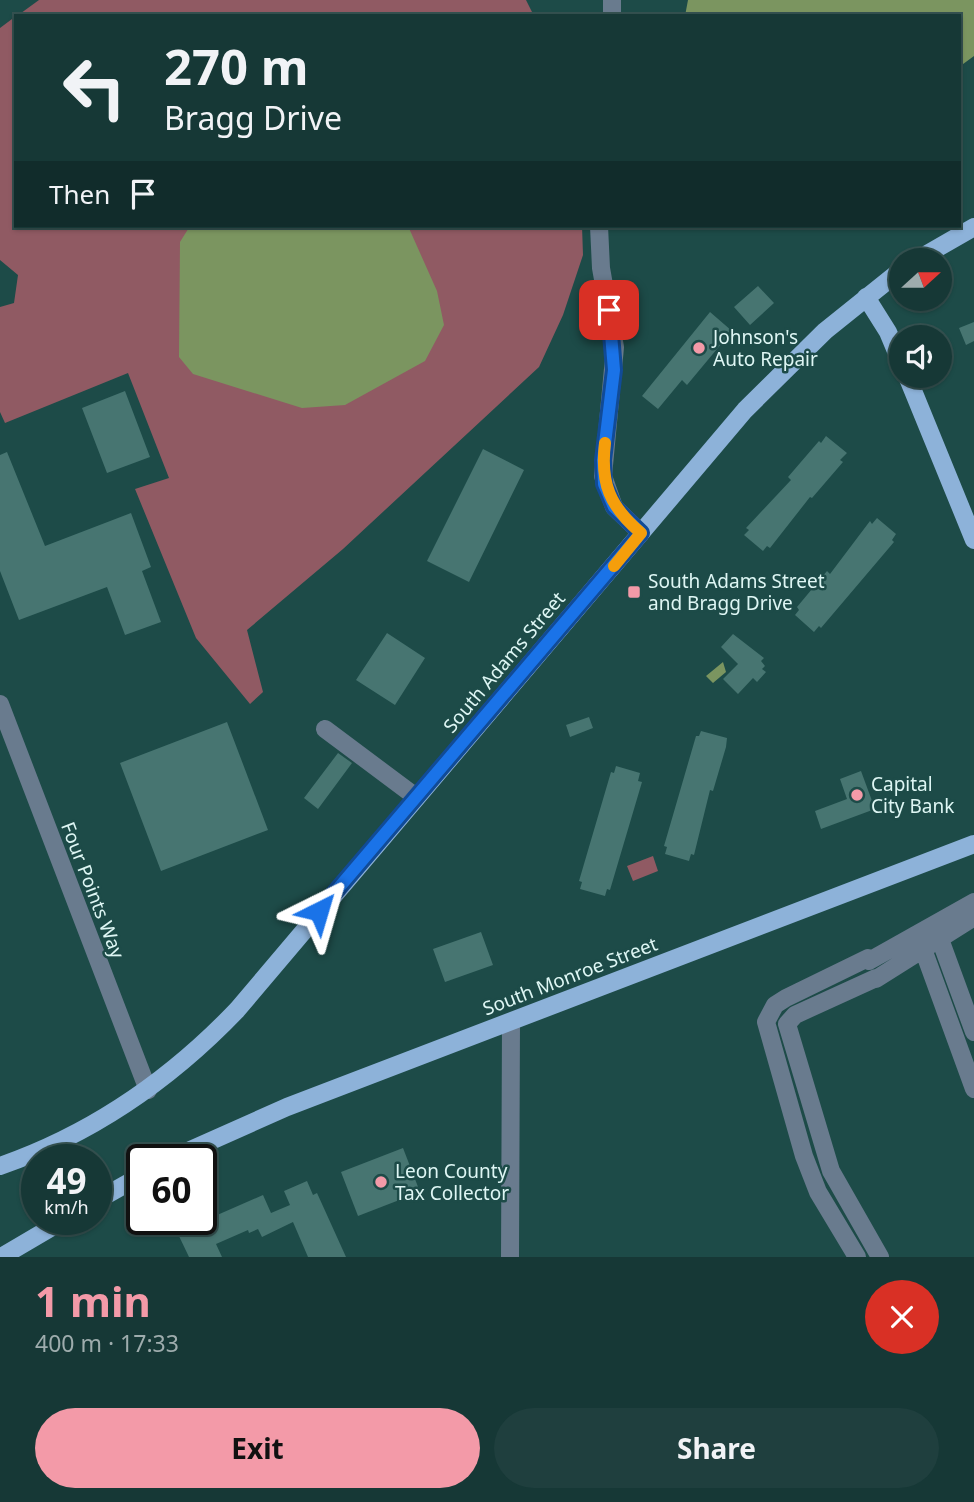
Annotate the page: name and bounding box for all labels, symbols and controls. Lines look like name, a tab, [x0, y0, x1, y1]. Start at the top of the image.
text: 270 m	[164, 33, 309, 99]
icon: left	[49, 42, 140, 133]
text: Bragg Drive	[164, 96, 342, 139]
icon: arrive	[124, 175, 162, 213]
text: Then	[49, 176, 110, 212]
north arrow	[889, 248, 952, 312]
map controls	[889, 248, 952, 388]
pin	[579, 280, 639, 340]
icon: arrive	[590, 291, 628, 329]
place label: Johnson's Auto Repair	[711, 324, 818, 372]
button: sound	[889, 325, 952, 388]
marker: Johnson's Auto Repair	[691, 340, 707, 356]
place label: South Adams Street and Bragg Drive	[648, 568, 825, 616]
marker: South Adams Street and Bragg Drive	[626, 584, 642, 600]
street label: South Adams Street	[437, 586, 571, 738]
place label: Capital City Bank	[871, 771, 954, 819]
marker: Capital City Bank	[849, 787, 865, 803]
street label: Four Points Way	[55, 818, 131, 962]
position arrow	[282, 874, 356, 948]
street label: South Monroe Street	[479, 931, 661, 1021]
speed limit sign: 60	[126, 1144, 217, 1235]
text: 49	[46, 1157, 87, 1204]
place label: Leon County Tax Collector	[395, 1158, 509, 1206]
marker: Leon County Tax Collector	[373, 1174, 389, 1190]
text: km/h	[44, 1195, 89, 1219]
text: 1 min	[35, 1272, 151, 1329]
button: close	[865, 1280, 939, 1354]
text: 400 m · 17:33	[35, 1327, 179, 1359]
button: Exit	[35, 1408, 480, 1488]
button: Share	[494, 1408, 939, 1488]

